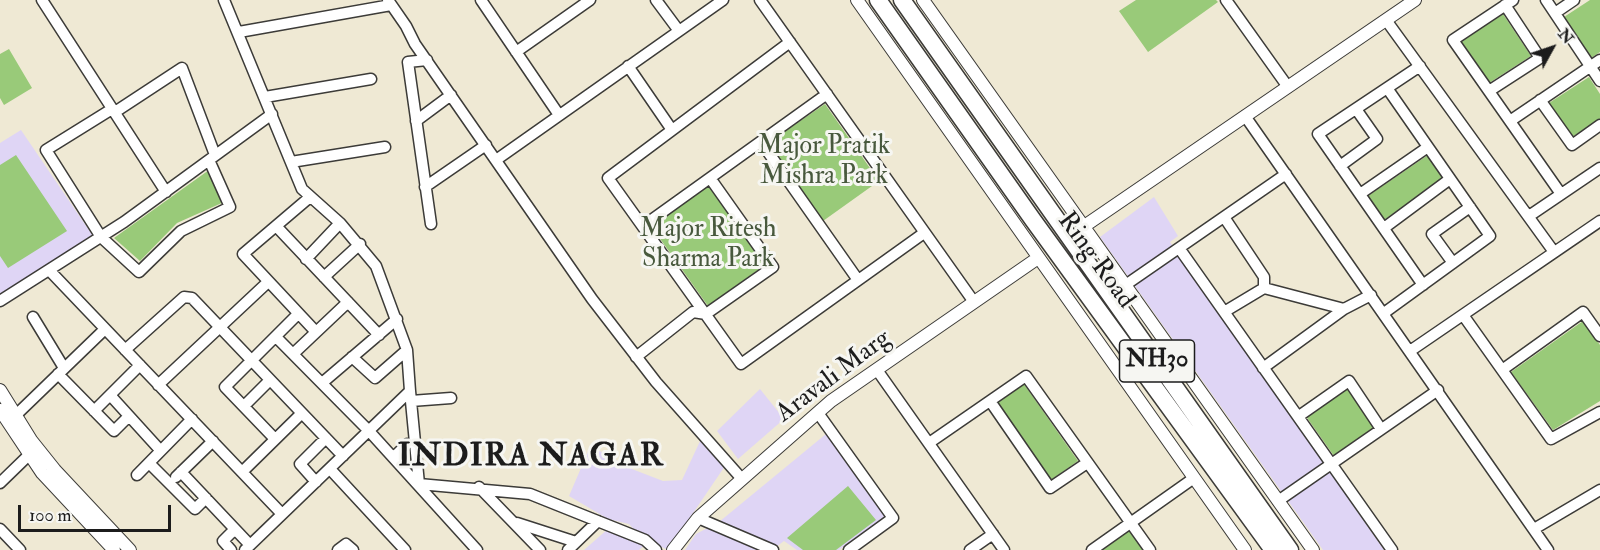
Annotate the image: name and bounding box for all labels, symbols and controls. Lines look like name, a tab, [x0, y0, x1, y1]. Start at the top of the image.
north arrow	[1522, 18, 1582, 78]
text: N	[1554, 25, 1578, 48]
park label: Major Pratik Mishra Park	[758, 131, 890, 192]
street label: Ring Road	[1050, 207, 1140, 315]
park label: Major Ritesh Sharma Park	[640, 214, 776, 276]
street label: Aravali Marg	[771, 324, 897, 430]
road number: NH30	[1120, 340, 1194, 382]
district label: INDIRA NAGAR	[398, 439, 664, 477]
scale bar	[21, 493, 174, 531]
text: 100 m	[29, 504, 72, 527]

